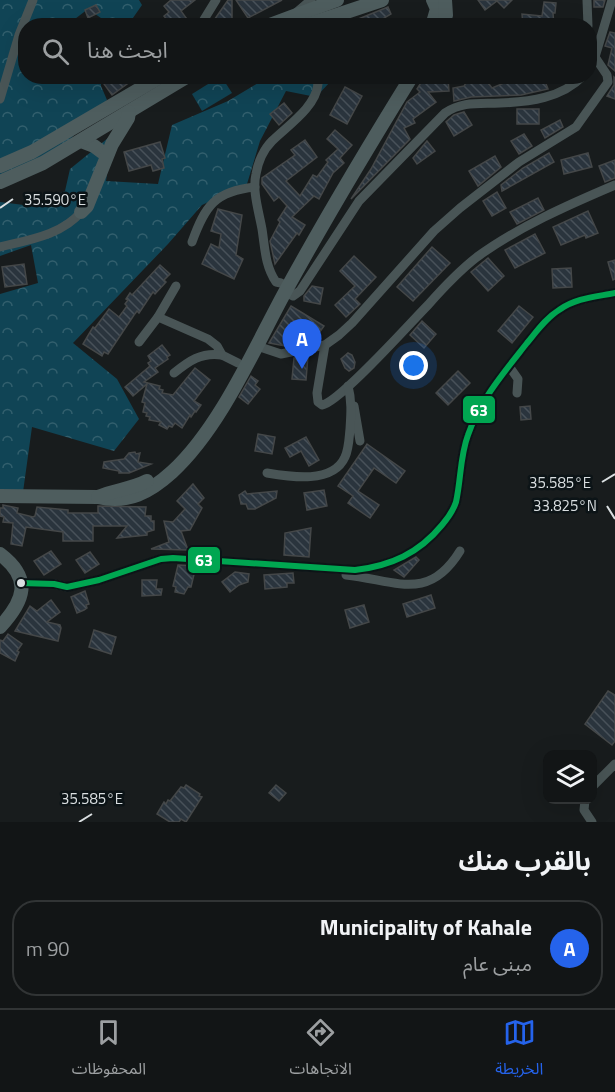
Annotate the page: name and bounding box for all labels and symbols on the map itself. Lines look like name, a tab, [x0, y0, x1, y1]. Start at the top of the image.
text: 35.590°E	[24, 188, 86, 211]
pin: A	[282, 320, 322, 369]
your location	[399, 351, 428, 380]
line badge: 63	[462, 395, 496, 424]
text: 63	[470, 398, 488, 422]
text: 35.585°E	[529, 471, 591, 494]
text: 33.825°N	[533, 494, 597, 517]
line badge: 63	[187, 546, 221, 574]
text: 63	[195, 548, 213, 572]
unlabelled marker	[15, 577, 27, 589]
text: 35.585°E	[61, 787, 123, 810]

